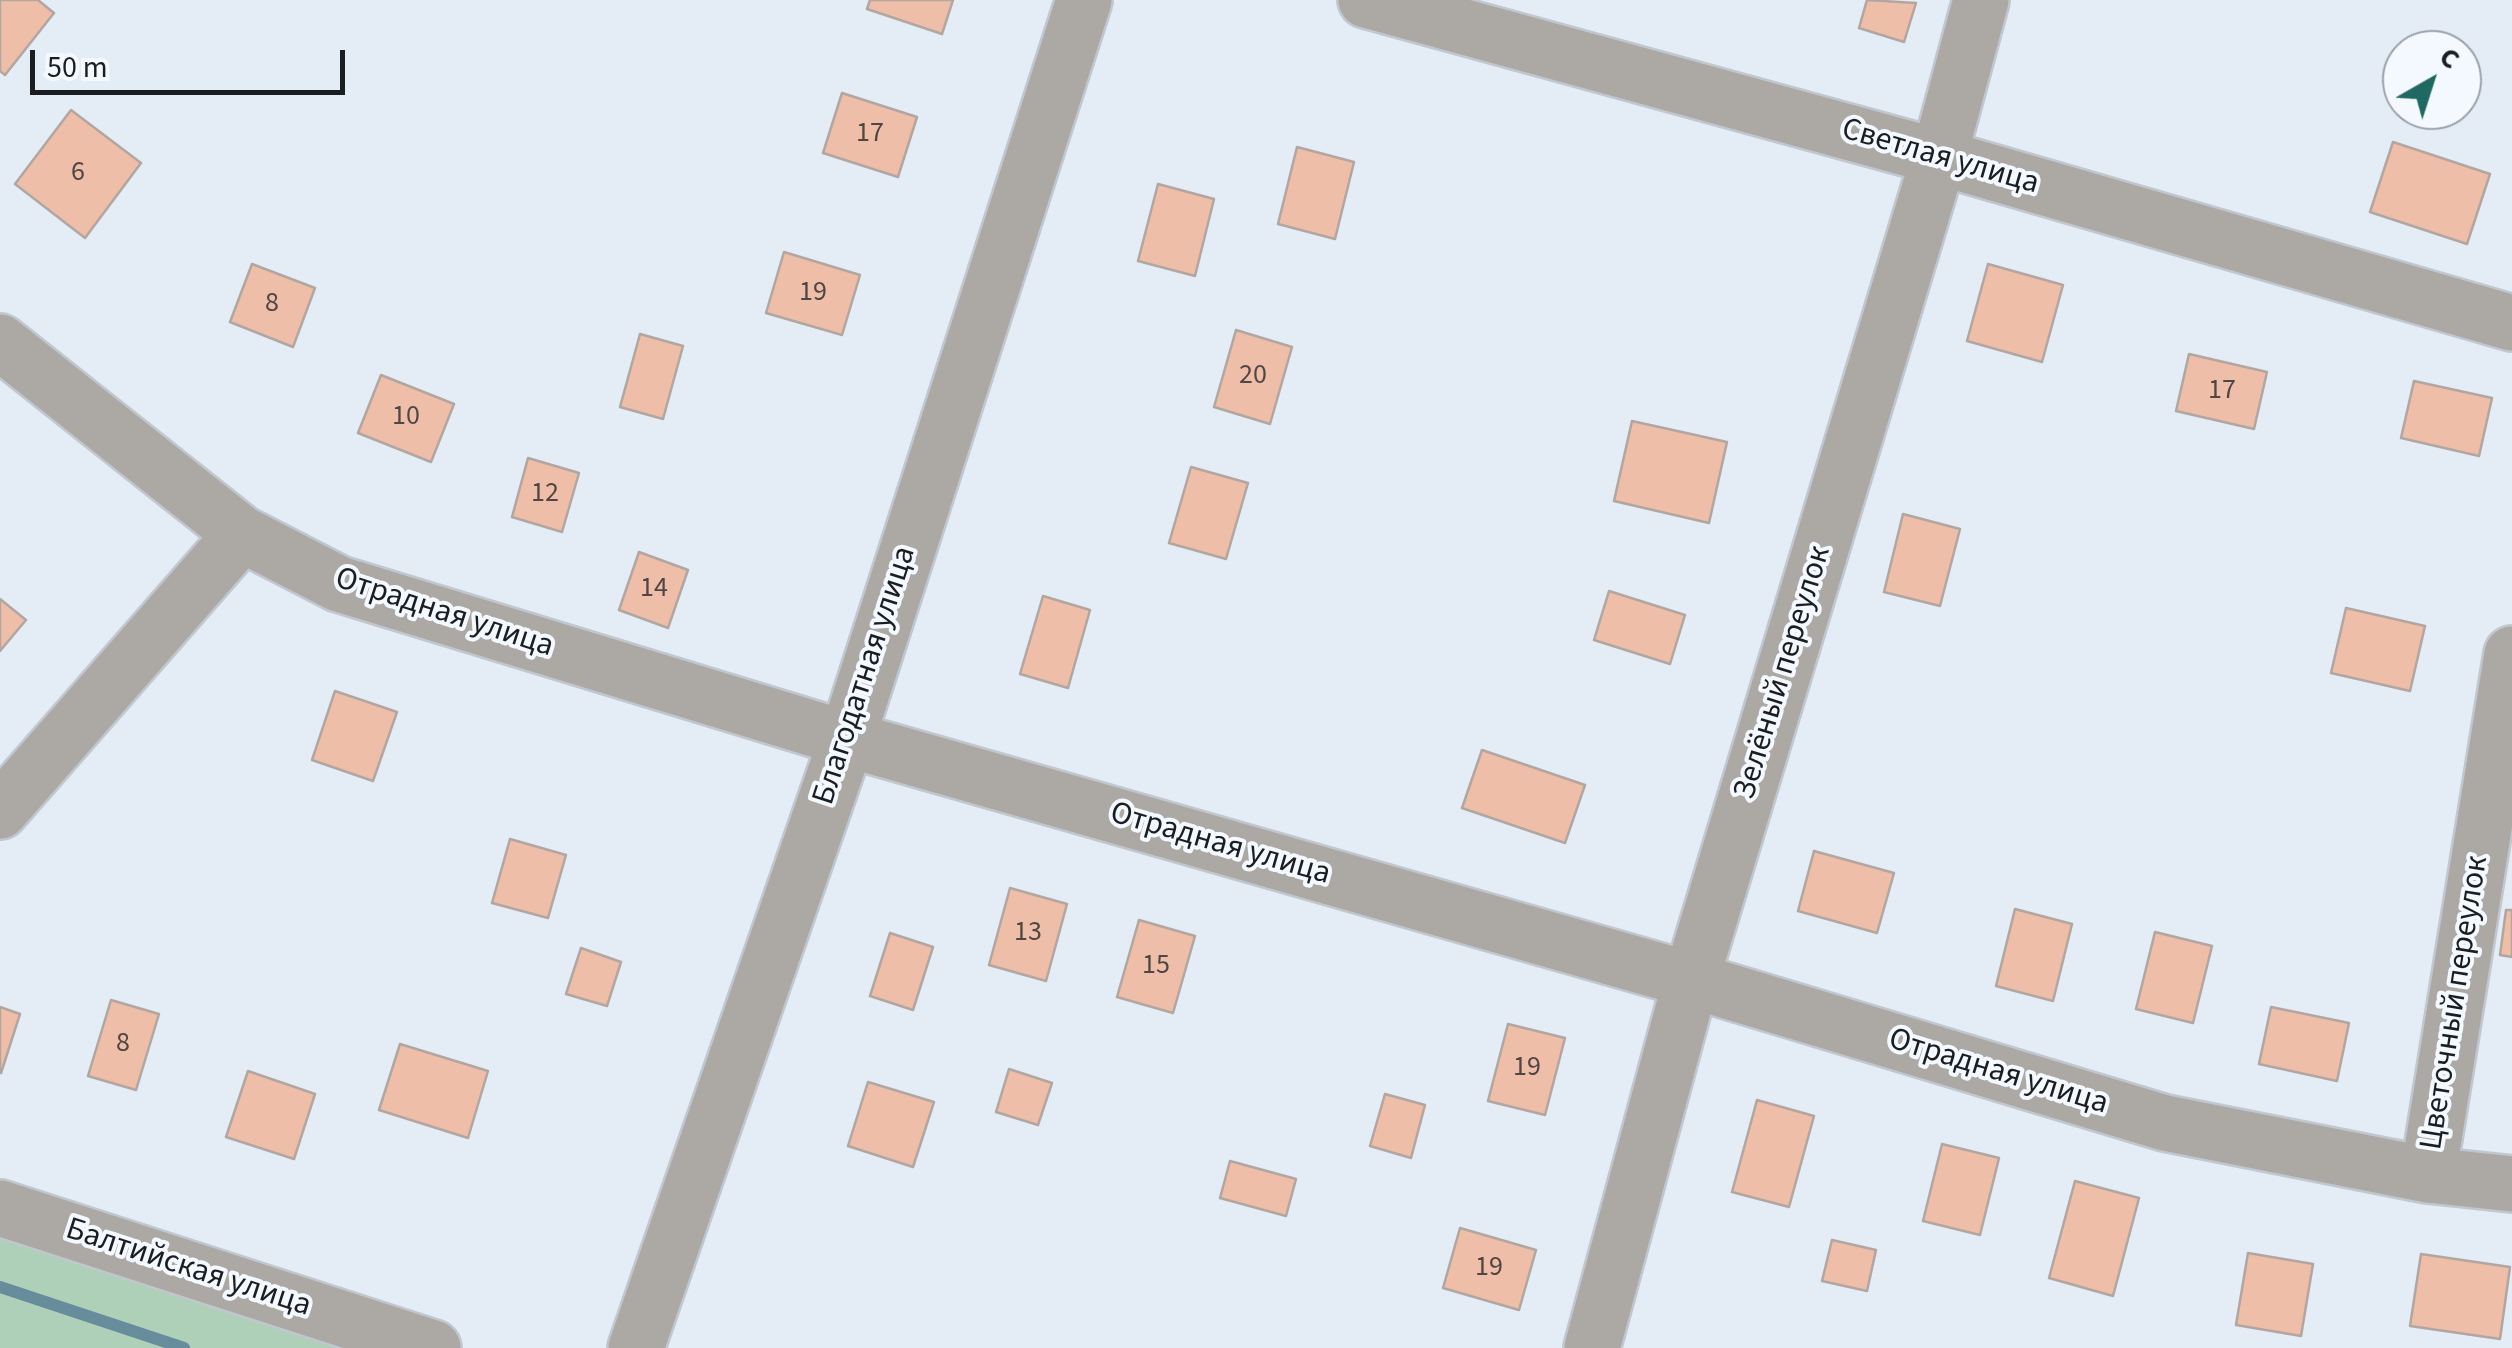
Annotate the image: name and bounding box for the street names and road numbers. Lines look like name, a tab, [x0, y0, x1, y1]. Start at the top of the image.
street label: Светлая улица	[1837, 112, 2043, 204]
street label: Благодатная улица	[806, 542, 926, 810]
street label: Зелёный переулок	[1727, 542, 1841, 804]
street label: Отрадная улица	[330, 561, 558, 667]
street label: Отрадная улица	[1105, 795, 1335, 895]
street label: Цветочный переулок	[2414, 853, 2498, 1153]
street label: Отрадная улица	[1884, 1021, 2112, 1125]
street label: Балтийская улица	[61, 1211, 315, 1327]

